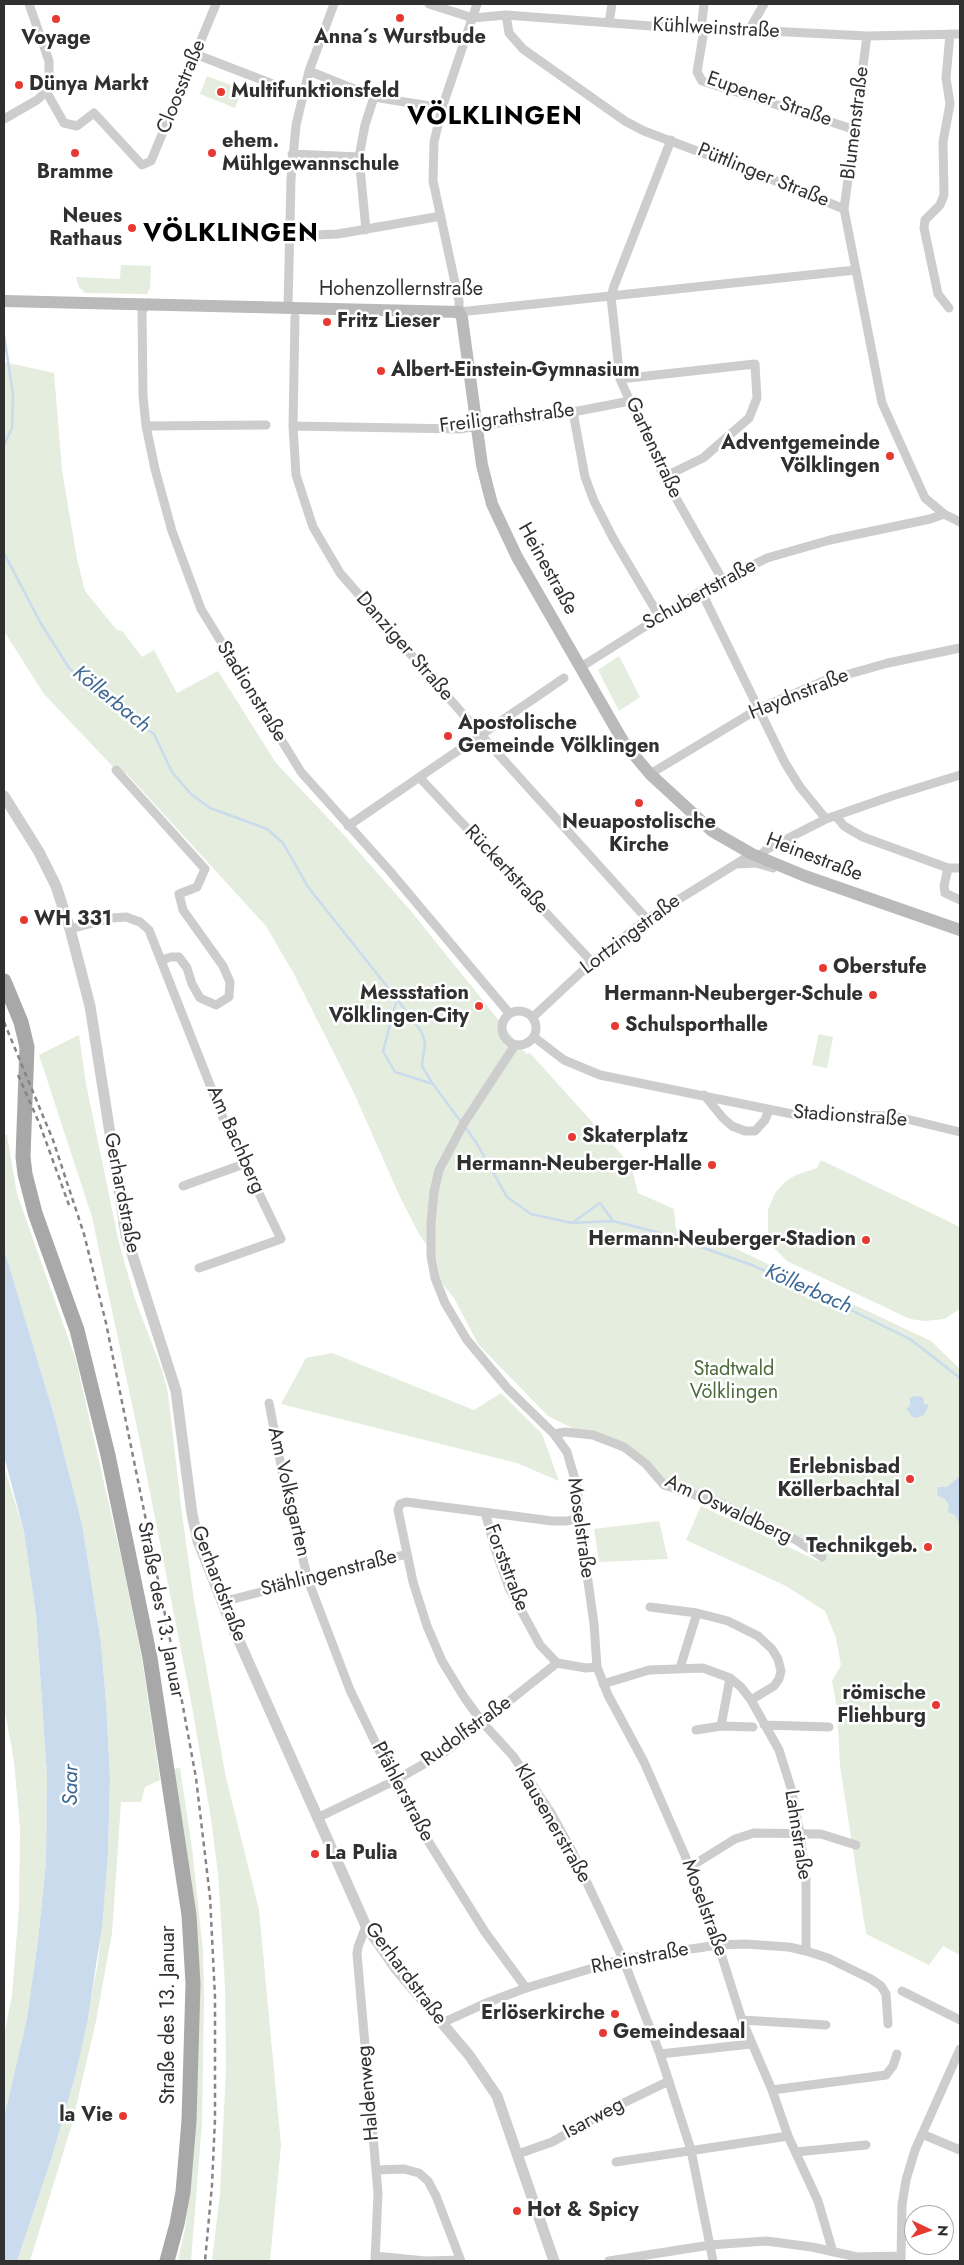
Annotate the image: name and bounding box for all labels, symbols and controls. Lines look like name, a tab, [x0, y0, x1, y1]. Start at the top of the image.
marker: Anna´s Wurstbude	[394, 12, 406, 24]
marker: Voyage	[50, 13, 62, 25]
street label: Kühlweinstraße	[652, 14, 780, 44]
place label: Anna´s Wurstbude	[314, 26, 486, 50]
place label: Voyage	[21, 27, 91, 51]
street label: Cloosstraße	[152, 37, 212, 137]
street label: Blumenstraße	[837, 65, 875, 181]
street label: Eupener Straße	[703, 67, 835, 133]
place label: Dünya Markt	[29, 73, 148, 97]
marker: Dünya Markt	[13, 79, 25, 91]
place label: Multifunktionsfeld	[231, 80, 399, 104]
marker: Multifunktionsfeld	[215, 86, 227, 98]
district label: VÖLKLINGEN	[406, 103, 584, 133]
place label: ehem. Mühlgewannschule	[222, 130, 399, 177]
street label: Püttlinger Straße	[694, 139, 832, 213]
marker: Bramme	[69, 147, 81, 159]
marker: ehem. Mühlgewannschule	[206, 147, 218, 159]
place label: Bramme	[37, 161, 113, 185]
place label: Neues Rathaus	[49, 205, 122, 252]
district label: VÖLKLINGEN	[142, 220, 320, 250]
marker: Neues Rathaus	[126, 222, 138, 234]
street label: Hohenzollernstraße	[319, 278, 483, 302]
place label: Fritz Lieser	[337, 310, 441, 334]
marker: Fritz Lieser	[321, 316, 333, 328]
place label: Albert-Einstein-Gymnasium	[391, 359, 640, 383]
marker: Albert-Einstein-Gymnasium	[375, 365, 387, 377]
street label: Gartenstraße	[619, 394, 687, 502]
street label: Freiligrathstraße	[438, 399, 576, 439]
place label: Adventgemeinde Völklingen	[721, 432, 880, 479]
marker: Adventgemeinde Völklingen	[884, 450, 896, 462]
street label: Heinestraße	[512, 519, 582, 619]
street label: Schubertstraße	[639, 554, 761, 636]
street label: Danziger Straße	[350, 588, 458, 706]
street label: Stadionstraße	[211, 637, 291, 747]
water label: Köllerbach	[67, 661, 155, 739]
street label: Haydnstraße	[746, 664, 852, 726]
place label: Apostolische Gemeinde Völklingen	[458, 712, 660, 759]
marker: Apostolische Gemeinde Völklingen	[442, 730, 454, 742]
marker: Neuapostolische Kirche	[633, 797, 645, 809]
place label: Neuapostolische Kirche	[562, 811, 716, 858]
street label: Rückertstraße	[459, 821, 553, 919]
street label: Heinestraße	[762, 829, 866, 887]
street label: Lortzingstraße	[576, 890, 686, 980]
place label: WH 331	[34, 908, 112, 932]
marker: WH 331	[18, 914, 30, 926]
place label: Oberstufe	[833, 956, 927, 980]
marker: Oberstufe	[817, 962, 829, 974]
place label: Messstation Völklingen-City	[329, 982, 469, 1029]
place label: Hermann-Neuberger-Schule	[604, 983, 863, 1007]
marker: Hermann-Neuberger-Schule	[867, 989, 879, 1001]
marker: Messstation Völklingen-City	[473, 1000, 485, 1012]
place label: Schulsporthalle	[625, 1014, 768, 1038]
marker: Schulsporthalle	[609, 1020, 621, 1032]
street label: Am Bachberg	[201, 1082, 269, 1198]
street label: Stadionstraße	[792, 1101, 908, 1133]
place label: Skaterplatz	[582, 1125, 688, 1149]
street label: Gerhardstraße	[98, 1131, 144, 1255]
marker: Skaterplatz	[566, 1131, 578, 1143]
place label: Hermann-Neuberger-Halle	[456, 1153, 702, 1177]
marker: Hermann-Neuberger-Halle	[706, 1159, 718, 1171]
place label: Hermann-Neuberger-Stadion	[588, 1228, 856, 1252]
marker: Hermann-Neuberger-Stadion	[860, 1234, 872, 1246]
water label: Köllerbach	[761, 1260, 855, 1320]
park label: Stadtwald Völklingen	[690, 1358, 778, 1405]
street label: Am Volksgarten	[261, 1425, 315, 1559]
place label: Erlebnisbad Köllerbachtal	[777, 1456, 900, 1503]
street label: Am Oswaldberg	[661, 1470, 795, 1550]
marker: Erlebnisbad Köllerbachtal	[904, 1473, 916, 1485]
street label: Moselstraße	[561, 1476, 599, 1580]
street label: Straße des 13. Januar	[131, 1520, 189, 1700]
street label: Forststraße	[478, 1521, 534, 1615]
street label: Gerhardstraße	[185, 1523, 251, 1645]
place label: Technikgeb.	[806, 1535, 918, 1559]
marker: Technikgeb.	[922, 1541, 934, 1553]
street label: Stählingenstraße	[258, 1545, 400, 1603]
place label: römische Fliehburg	[837, 1682, 926, 1729]
street label: Rudolfstraße	[417, 1691, 517, 1773]
marker: römische Fliehburg	[930, 1699, 942, 1711]
street label: Pfählerstraße	[366, 1738, 438, 1846]
street label: Klausenerstraße	[508, 1760, 596, 1888]
water label: Saar	[59, 1764, 85, 1806]
street label: Lahnstraße	[778, 1788, 816, 1882]
place label: La Pulia	[325, 1842, 398, 1866]
marker: La Pulia	[309, 1848, 321, 1860]
street label: Moselstraße	[675, 1856, 733, 1960]
street label: Gerhardstraße	[359, 1918, 451, 2030]
street label: Straße des 13. Januar	[157, 1925, 181, 2105]
street label: Rheinstraße	[589, 1938, 691, 1980]
place label: Erlöserkirche	[481, 2002, 605, 2026]
marker: Erlöserkirche	[609, 2008, 621, 2020]
place label: Gemeindesaal	[613, 2021, 745, 2045]
marker: Gemeindesaal	[597, 2027, 609, 2039]
street label: Haldenweg	[353, 2044, 385, 2142]
street label: Isarweg	[560, 2093, 628, 2145]
place label: la Vie	[59, 2104, 113, 2128]
marker: la Vie	[117, 2110, 129, 2122]
place label: Hot & Spicy	[527, 2199, 639, 2223]
marker: Hot & Spicy	[511, 2205, 523, 2217]
north arrow	[904, 2205, 954, 2255]
text: N	[933, 2225, 953, 2237]

